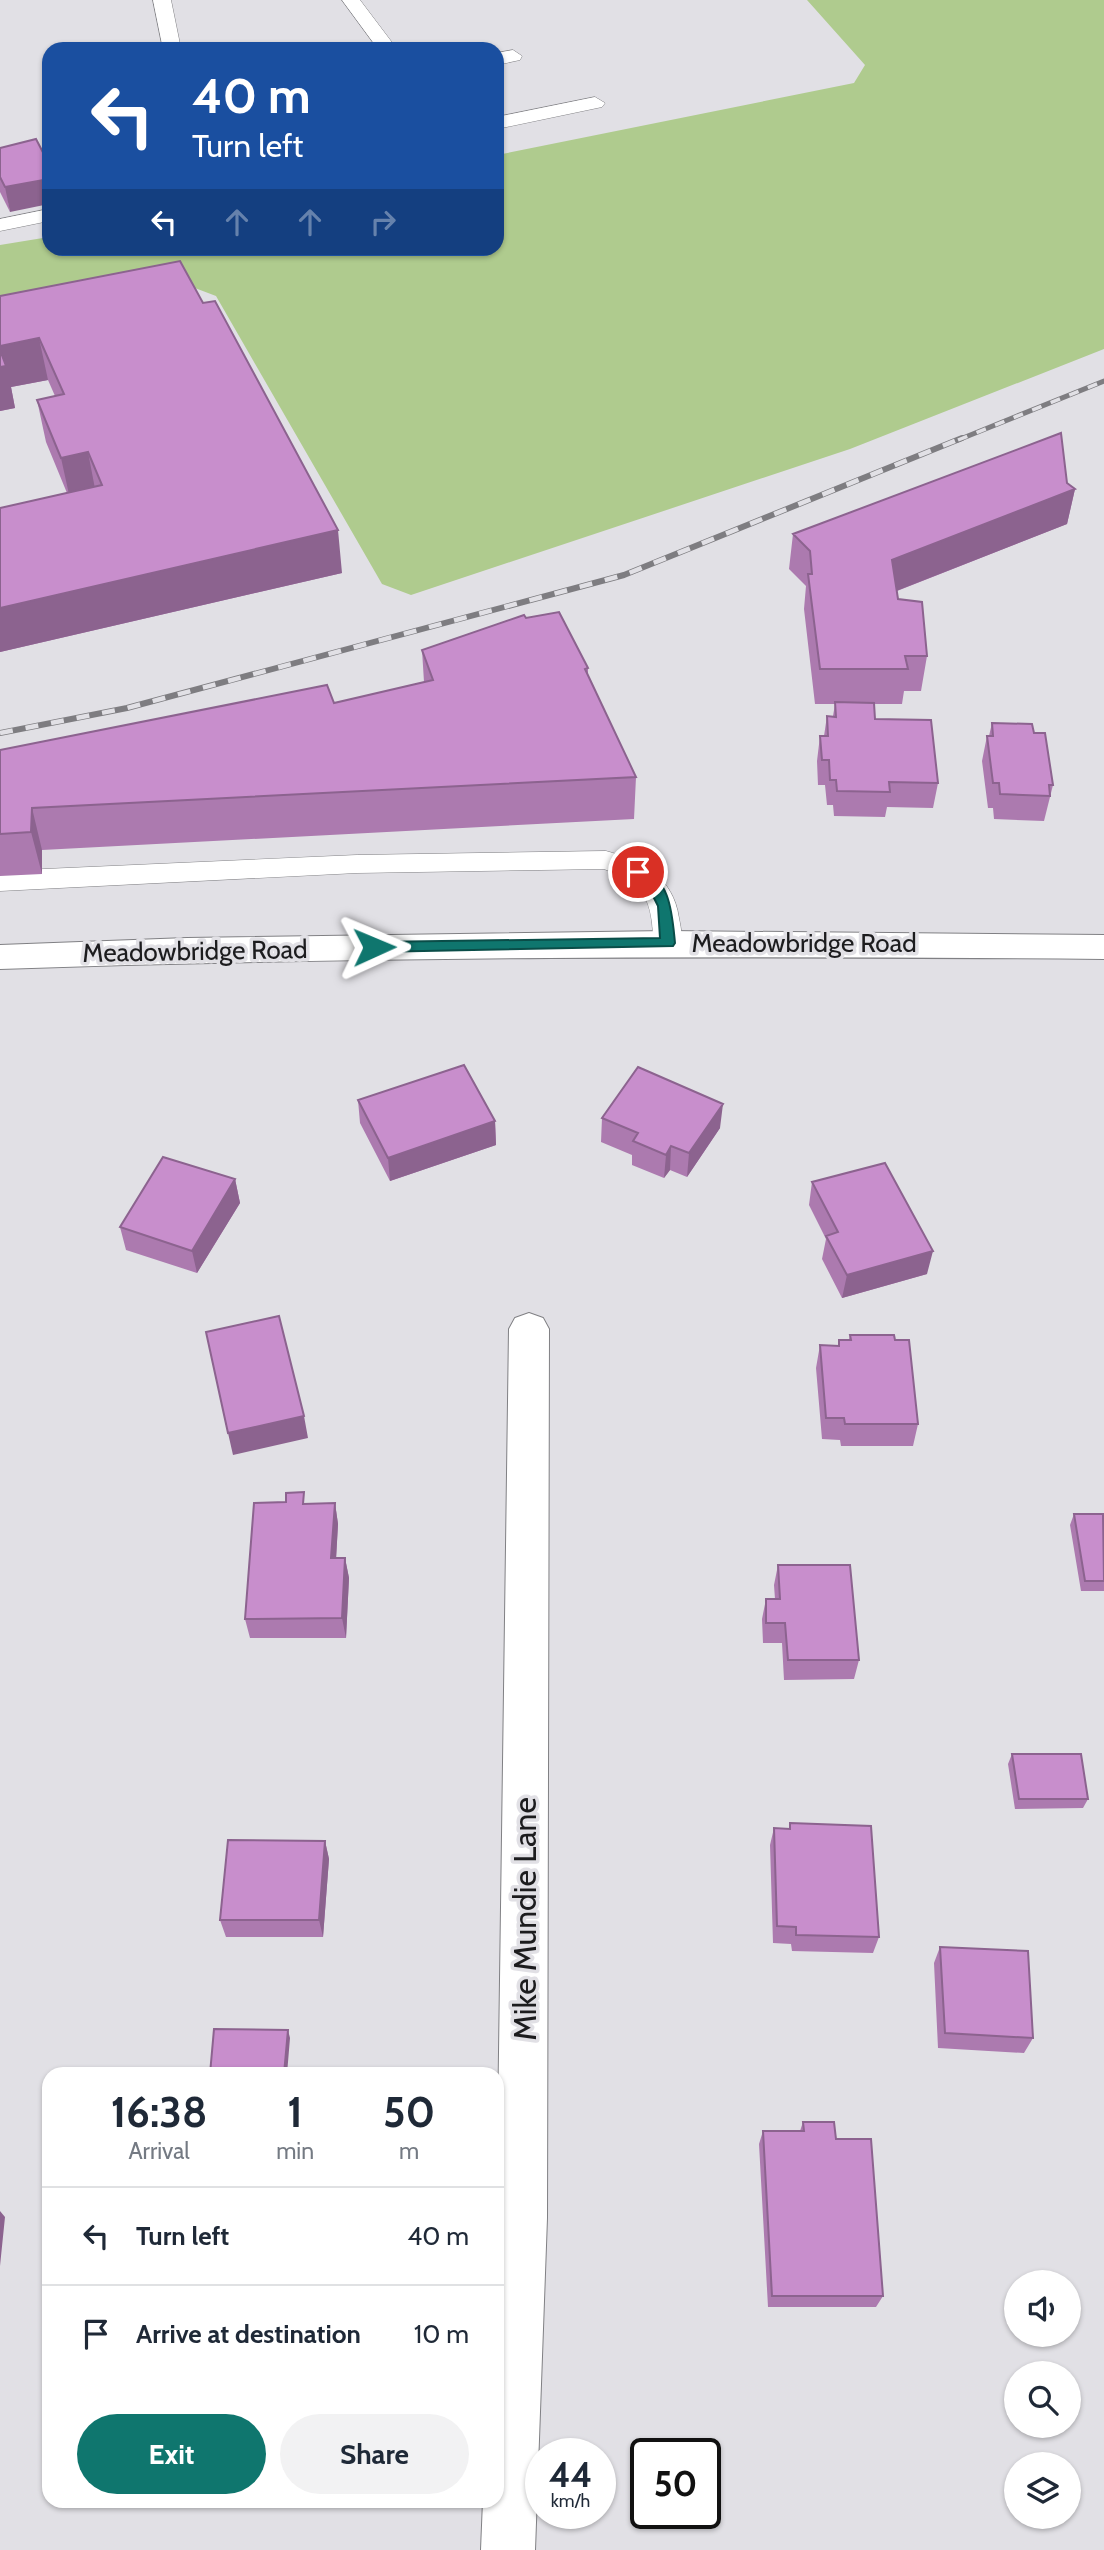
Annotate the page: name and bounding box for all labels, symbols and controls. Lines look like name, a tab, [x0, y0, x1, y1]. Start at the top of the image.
text: 40 m	[192, 66, 311, 125]
icon: left	[77, 70, 168, 161]
text: Turn left	[192, 126, 303, 165]
icon: left	[145, 203, 183, 241]
icon: ahead	[218, 203, 256, 241]
icon: ahead	[291, 203, 329, 241]
icon: right	[364, 203, 402, 241]
pin	[608, 842, 668, 902]
icon: arrive	[619, 853, 657, 891]
position arrow	[337, 910, 411, 984]
street label: Meadowbridge Road	[691, 927, 917, 959]
street label: Meadowbridge Road	[82, 933, 308, 969]
street label: Mike Mundie Lane	[505, 1797, 544, 2041]
text: 16:38	[111, 2086, 207, 2138]
text: 1	[287, 2086, 303, 2138]
text: 50	[383, 2086, 435, 2138]
text: Arrival	[128, 2137, 190, 2165]
text: min	[276, 2137, 314, 2165]
text: m	[399, 2137, 419, 2165]
icon: left	[77, 2217, 115, 2255]
text: Turn left	[136, 2220, 229, 2252]
text: 40 m	[407, 2220, 469, 2252]
map controls	[1004, 2270, 1081, 2529]
button: sound	[1004, 2270, 1081, 2347]
icon: arrive	[77, 2315, 115, 2353]
text: Arrive at destination	[136, 2318, 361, 2350]
text: 10 m	[414, 2318, 469, 2350]
button: search	[1004, 2361, 1081, 2438]
button: Exit	[77, 2414, 266, 2494]
button: Share	[280, 2414, 469, 2494]
speed limit sign: 50	[630, 2438, 721, 2529]
button: layers	[1004, 2452, 1081, 2529]
text: 44	[549, 2453, 592, 2496]
text: km/h	[551, 2490, 590, 2512]

